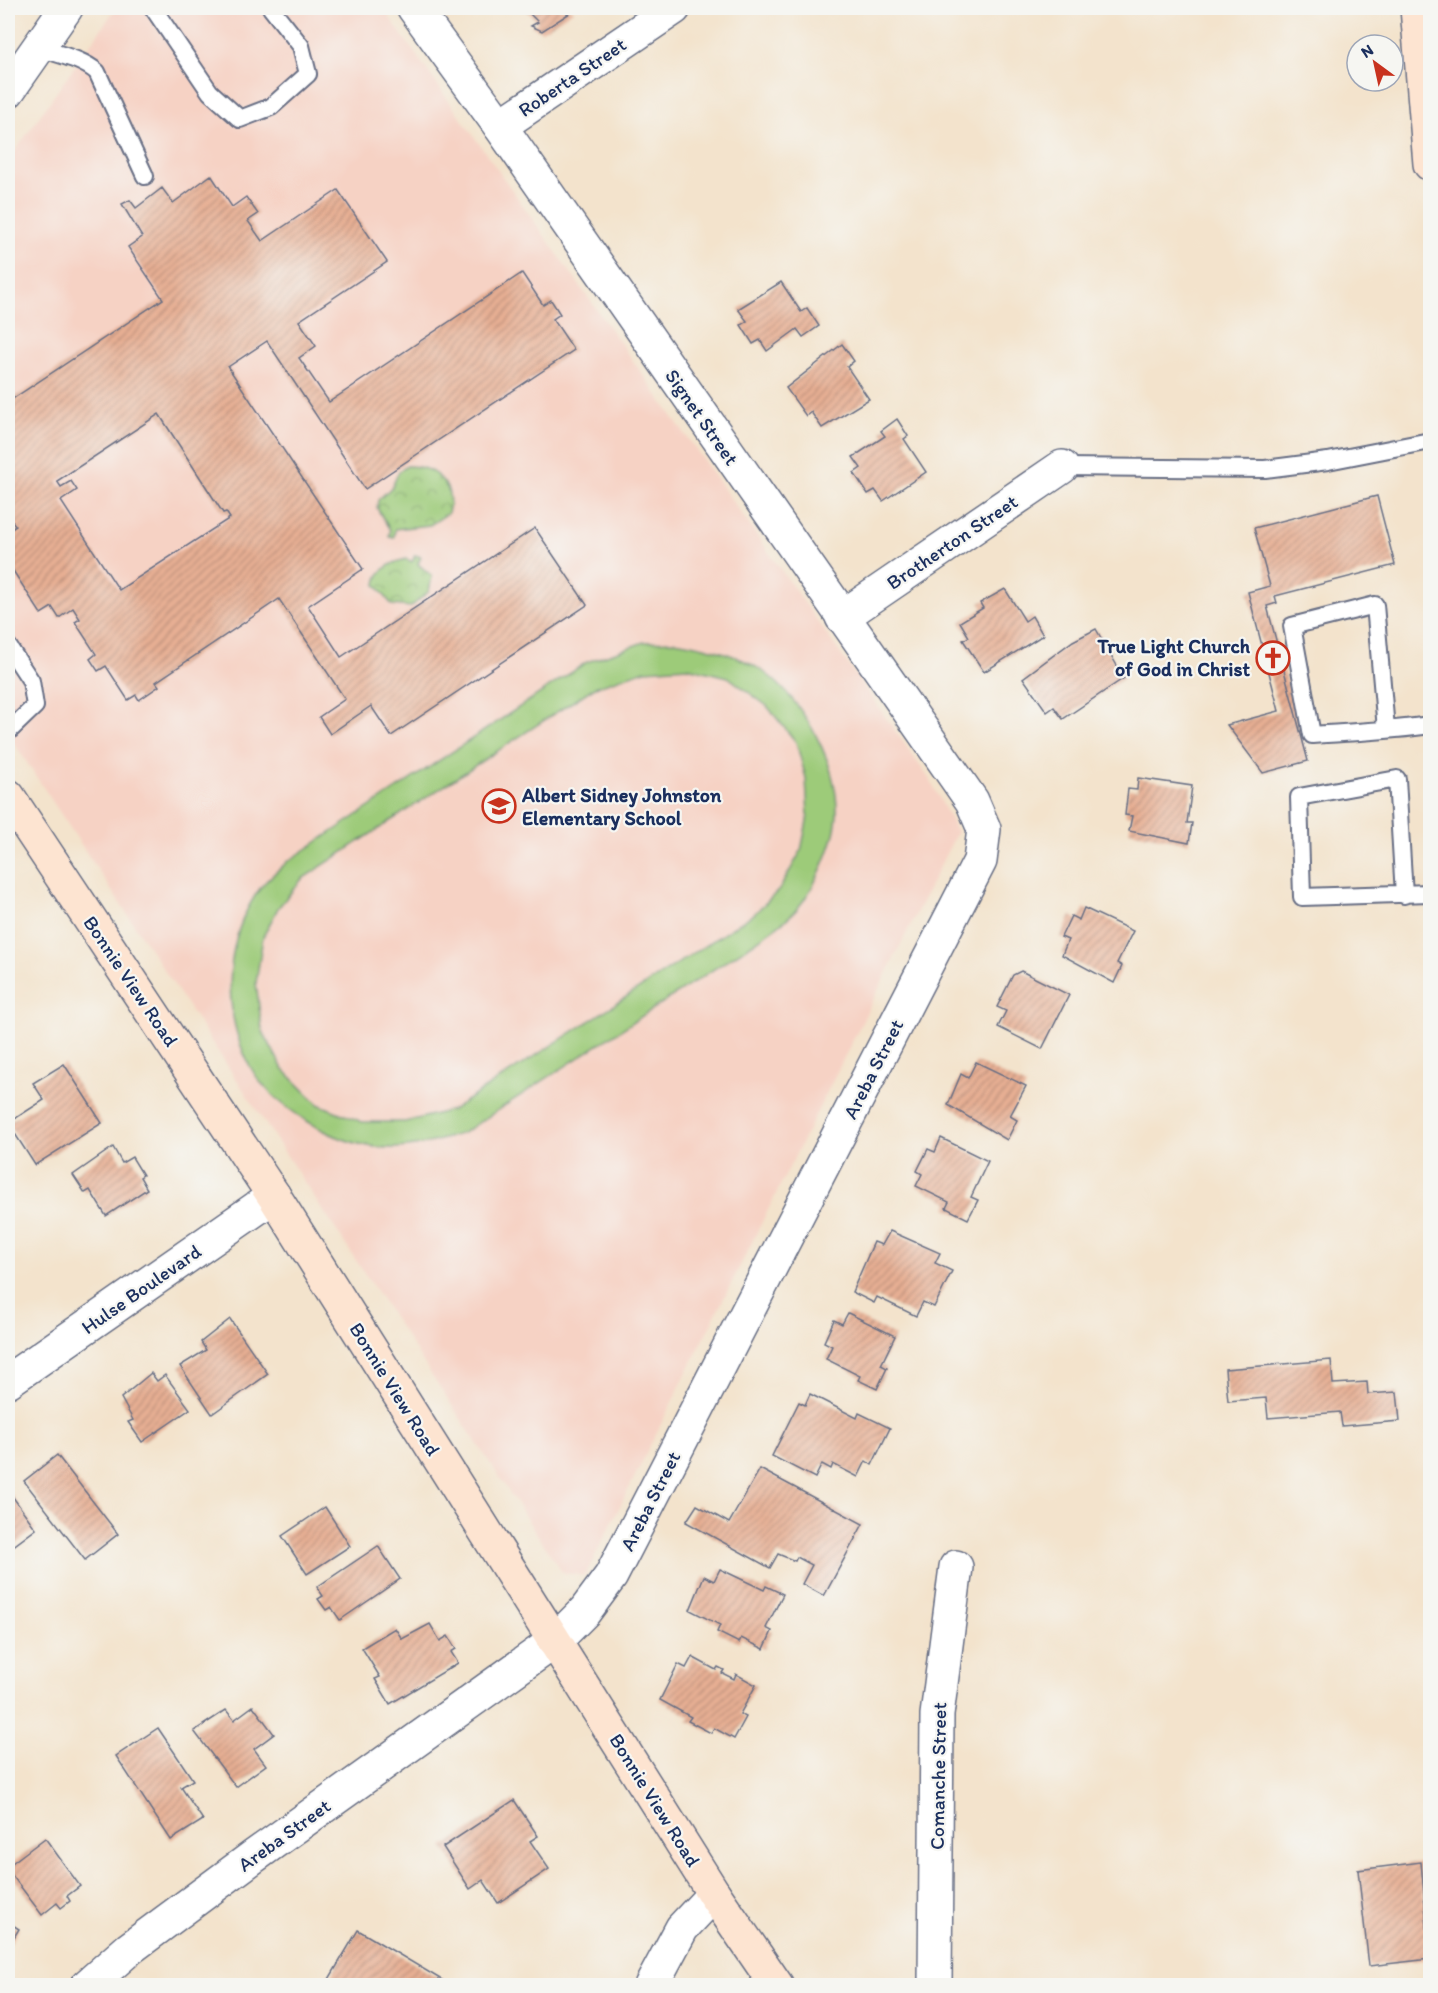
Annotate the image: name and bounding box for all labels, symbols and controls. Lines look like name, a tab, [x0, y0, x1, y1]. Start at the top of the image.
street label: Roberta Street	[514, 32, 630, 122]
north arrow	[1345, 33, 1405, 93]
text: N	[1357, 40, 1377, 62]
street label: Signet Street	[660, 364, 744, 470]
street label: Brotherton Street	[882, 489, 1022, 595]
place label: True Light Church of God in Christ	[1097, 634, 1251, 681]
church icon: True Light Church of God in Christ	[1255, 640, 1291, 676]
place label: Albert Sidney Johnston Elementary School	[521, 783, 722, 831]
school or university icon: Albert Sidney Johnston Elementary School	[481, 788, 517, 824]
street label: Bonnie View Road	[78, 911, 184, 1051]
street label: Areba Street	[838, 1015, 909, 1123]
street label: Hulse Boulevard	[77, 1239, 206, 1339]
street label: Bonnie View Road	[344, 1318, 446, 1460]
street label: Areba Street	[615, 1447, 686, 1555]
street label: Comanche Street	[925, 1702, 951, 1850]
street label: Bonnie View Road	[604, 1729, 706, 1871]
street label: Areba Street	[233, 1793, 335, 1877]

